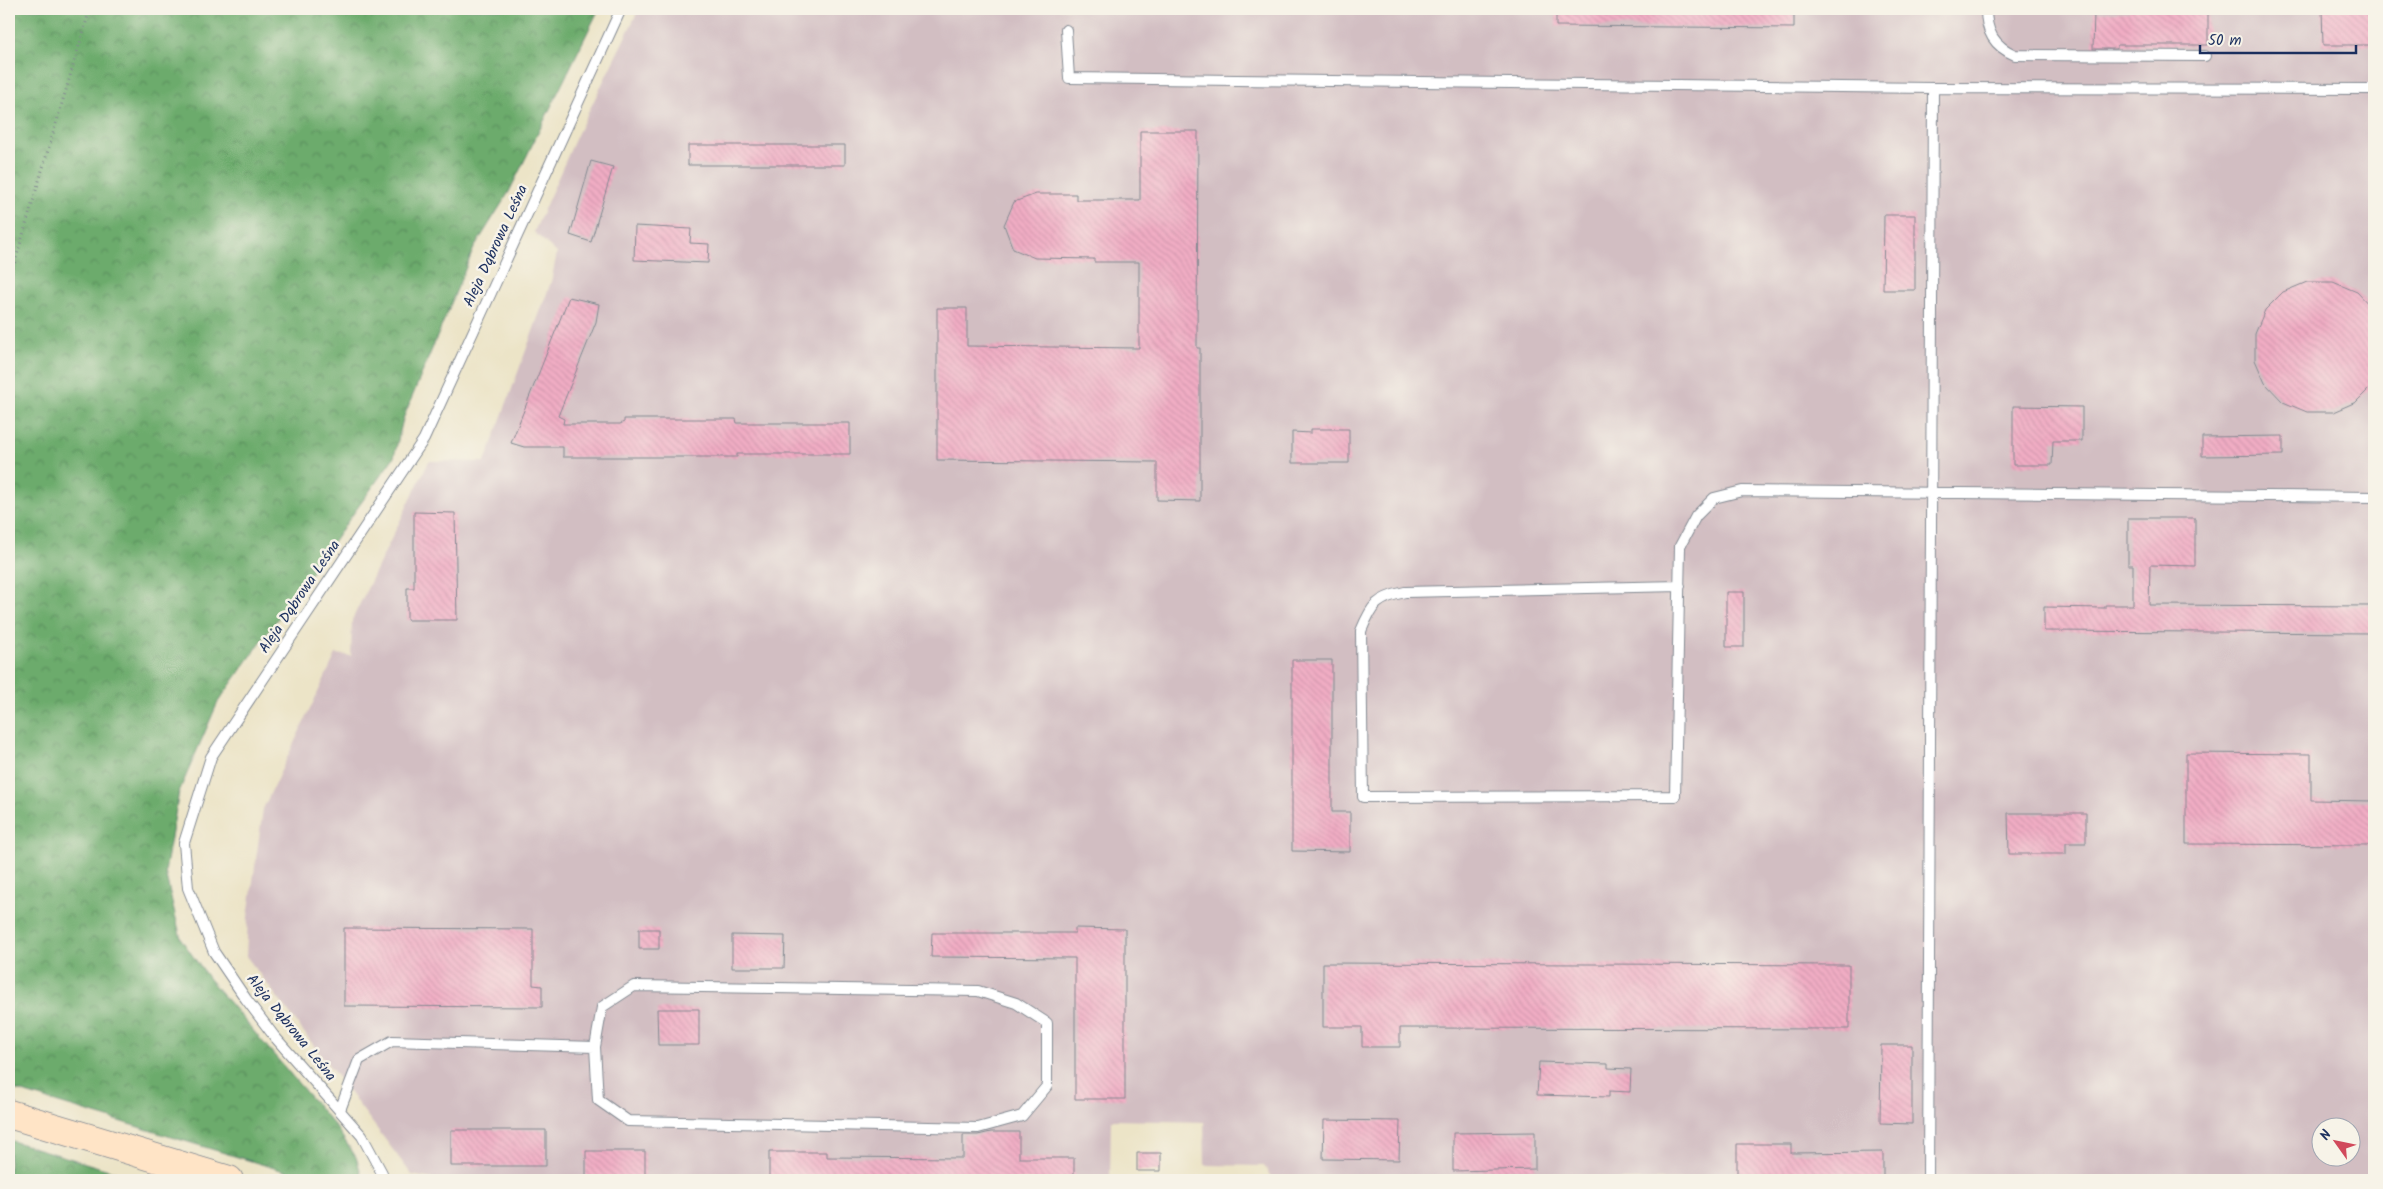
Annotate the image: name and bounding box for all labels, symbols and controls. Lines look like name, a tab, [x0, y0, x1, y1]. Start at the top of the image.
scale bar	[2200, 22, 2357, 54]
text: 50 m	[2208, 29, 2242, 53]
street label: Aleja Dąbrowa Leśna	[457, 181, 535, 311]
street label: Aleja Dąbrowa Leśna	[253, 535, 347, 659]
street label: Aleja Dąbrowa Leśna	[240, 969, 342, 1087]
north arrow	[2310, 1116, 2360, 1166]
text: N	[2314, 1126, 2338, 1145]

